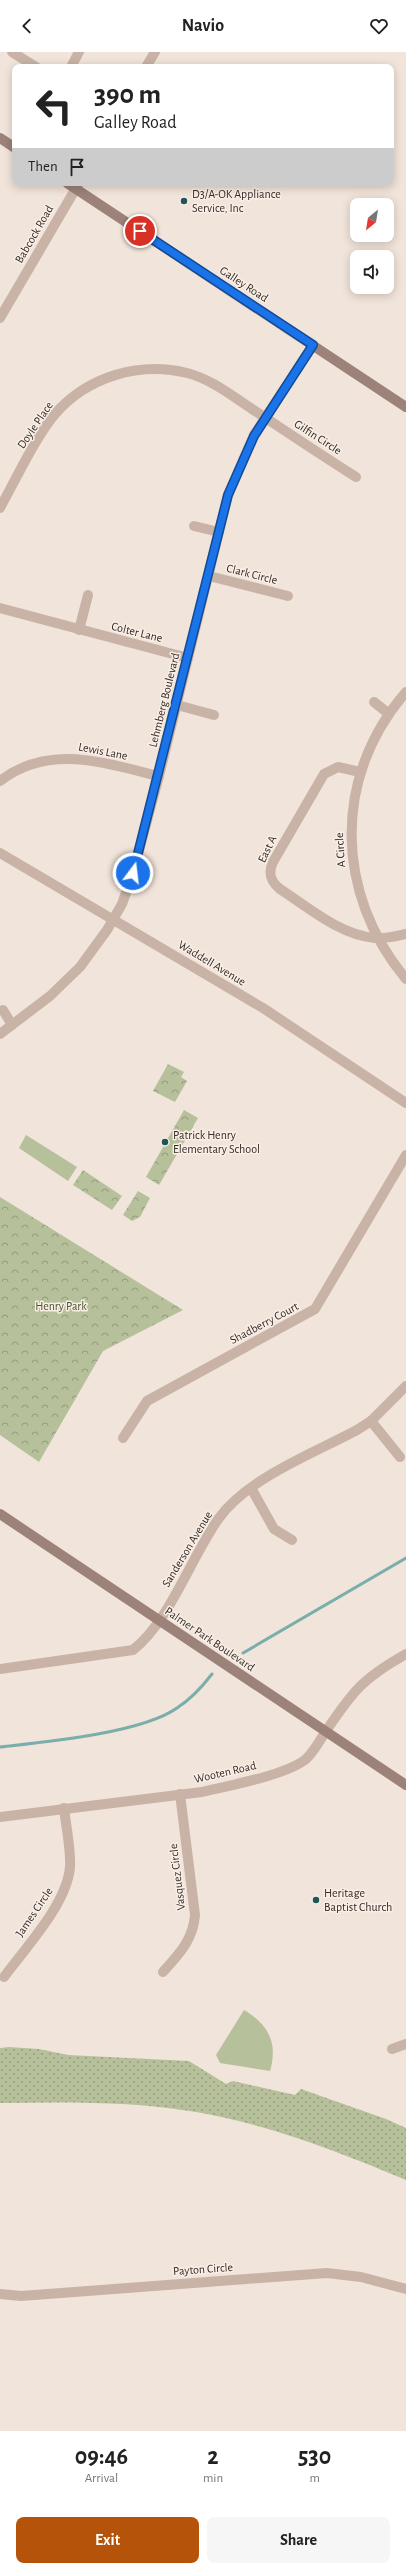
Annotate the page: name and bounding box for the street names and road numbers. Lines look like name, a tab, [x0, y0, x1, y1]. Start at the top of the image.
street label: Babcock Road	[13, 203, 55, 265]
street label: Galley Road	[217, 264, 270, 305]
street label: Doyle Place	[15, 399, 56, 451]
street label: Gilfin Circle	[292, 417, 344, 457]
street label: Clark Circle	[225, 562, 279, 586]
street label: Colter Lane	[110, 620, 164, 644]
street label: Lehmberg Boulevard	[146, 652, 182, 748]
street label: Lewis Lane	[77, 740, 129, 762]
street label: A Circle	[333, 832, 347, 868]
street label: East A	[255, 834, 279, 864]
street label: Waddell Avenue	[176, 938, 248, 988]
street label: Shadberry Court	[228, 1300, 301, 1347]
street label: Sanderson Avenue	[160, 1509, 214, 1589]
street label: Palmer Park Boulevard	[163, 1605, 257, 1673]
street label: Wooten Road	[193, 1759, 257, 1785]
street label: Vasquez Circle	[167, 1843, 187, 1911]
street label: James Circle	[13, 1885, 55, 1939]
street label: Payton Circle	[173, 2261, 234, 2278]

